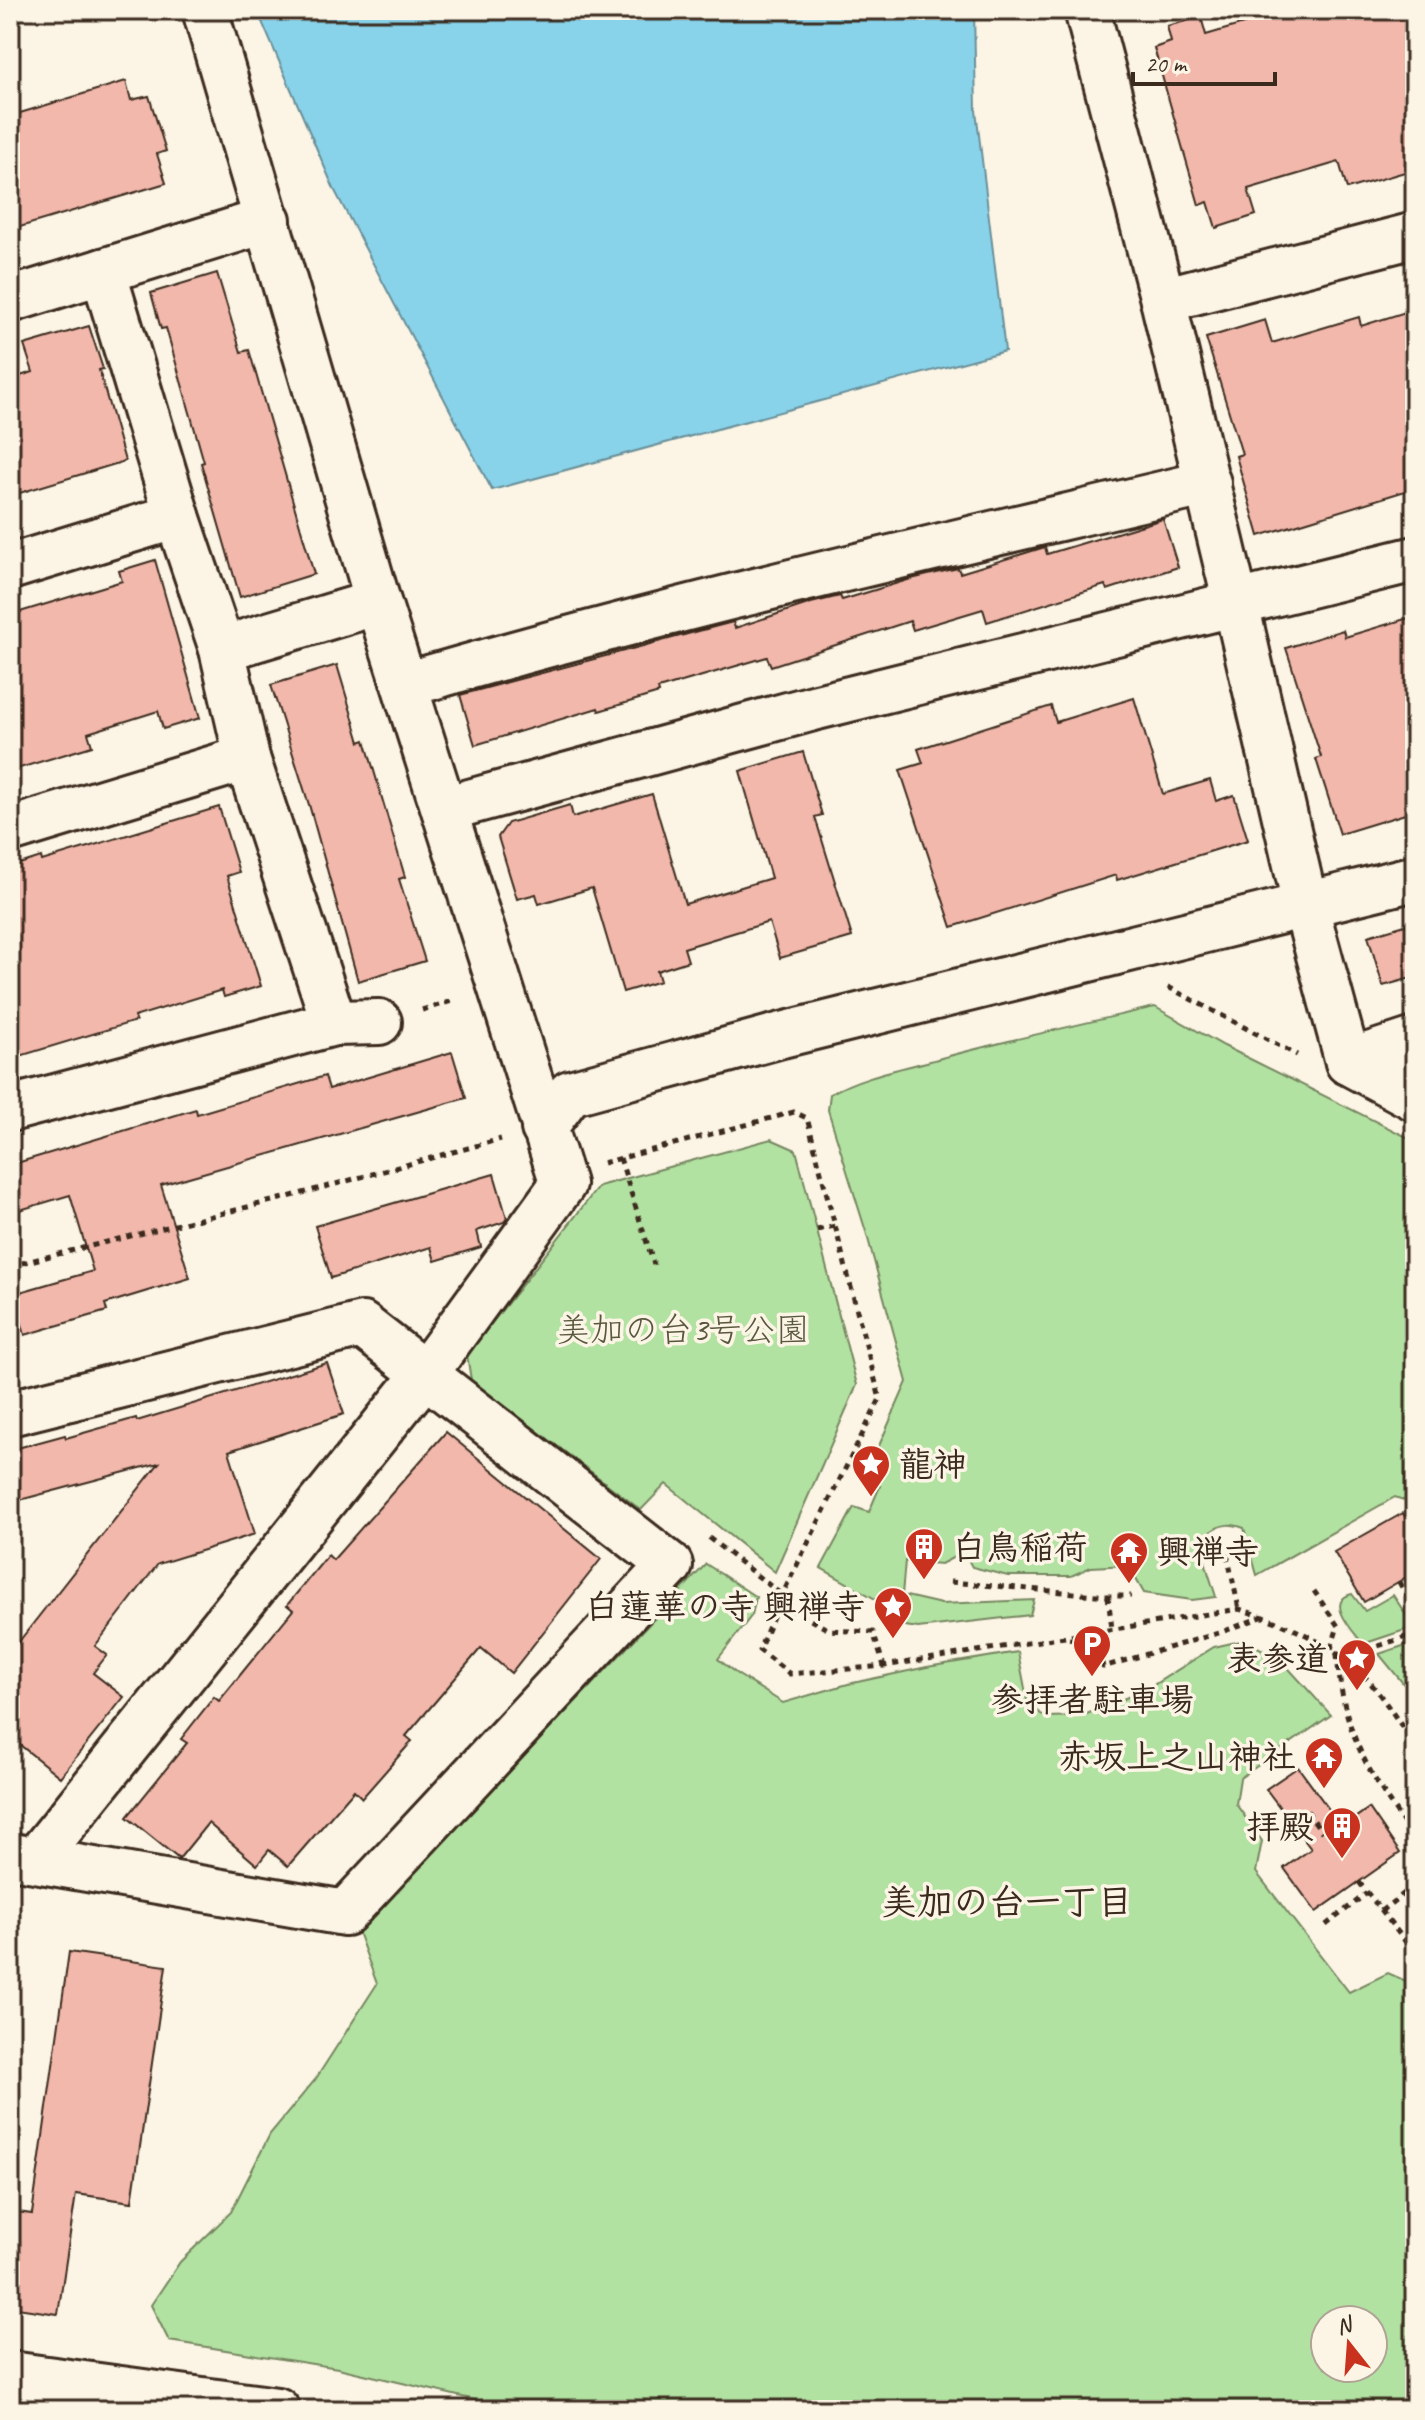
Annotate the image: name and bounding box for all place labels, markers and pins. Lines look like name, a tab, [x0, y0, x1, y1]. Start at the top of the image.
place icon: 龍神	[850, 1443, 892, 1498]
place label: 龍神	[899, 1443, 967, 1486]
building icon: 白鳥稲荷	[903, 1526, 945, 1581]
place label: 白鳥稲荷	[952, 1526, 1088, 1569]
temple icon: 興禅寺	[1108, 1530, 1150, 1585]
place label: 興禅寺	[1157, 1530, 1259, 1573]
place label: 白蓮華の寺 興禅寺	[585, 1585, 865, 1628]
place icon: 白蓮華の寺 興禅寺	[872, 1585, 914, 1640]
parking icon: 参拝者駐車場	[1071, 1623, 1113, 1678]
place label: 表参道	[1227, 1637, 1329, 1680]
place icon: 表参道	[1336, 1637, 1378, 1692]
place label: 参拝者駐車場	[990, 1678, 1194, 1721]
place label: 赤坂上之山神社	[1058, 1735, 1296, 1778]
temple icon: 赤坂上之山神社	[1303, 1735, 1345, 1790]
place label: 拝殿	[1246, 1805, 1314, 1848]
building icon: 拝殿	[1321, 1805, 1363, 1860]

